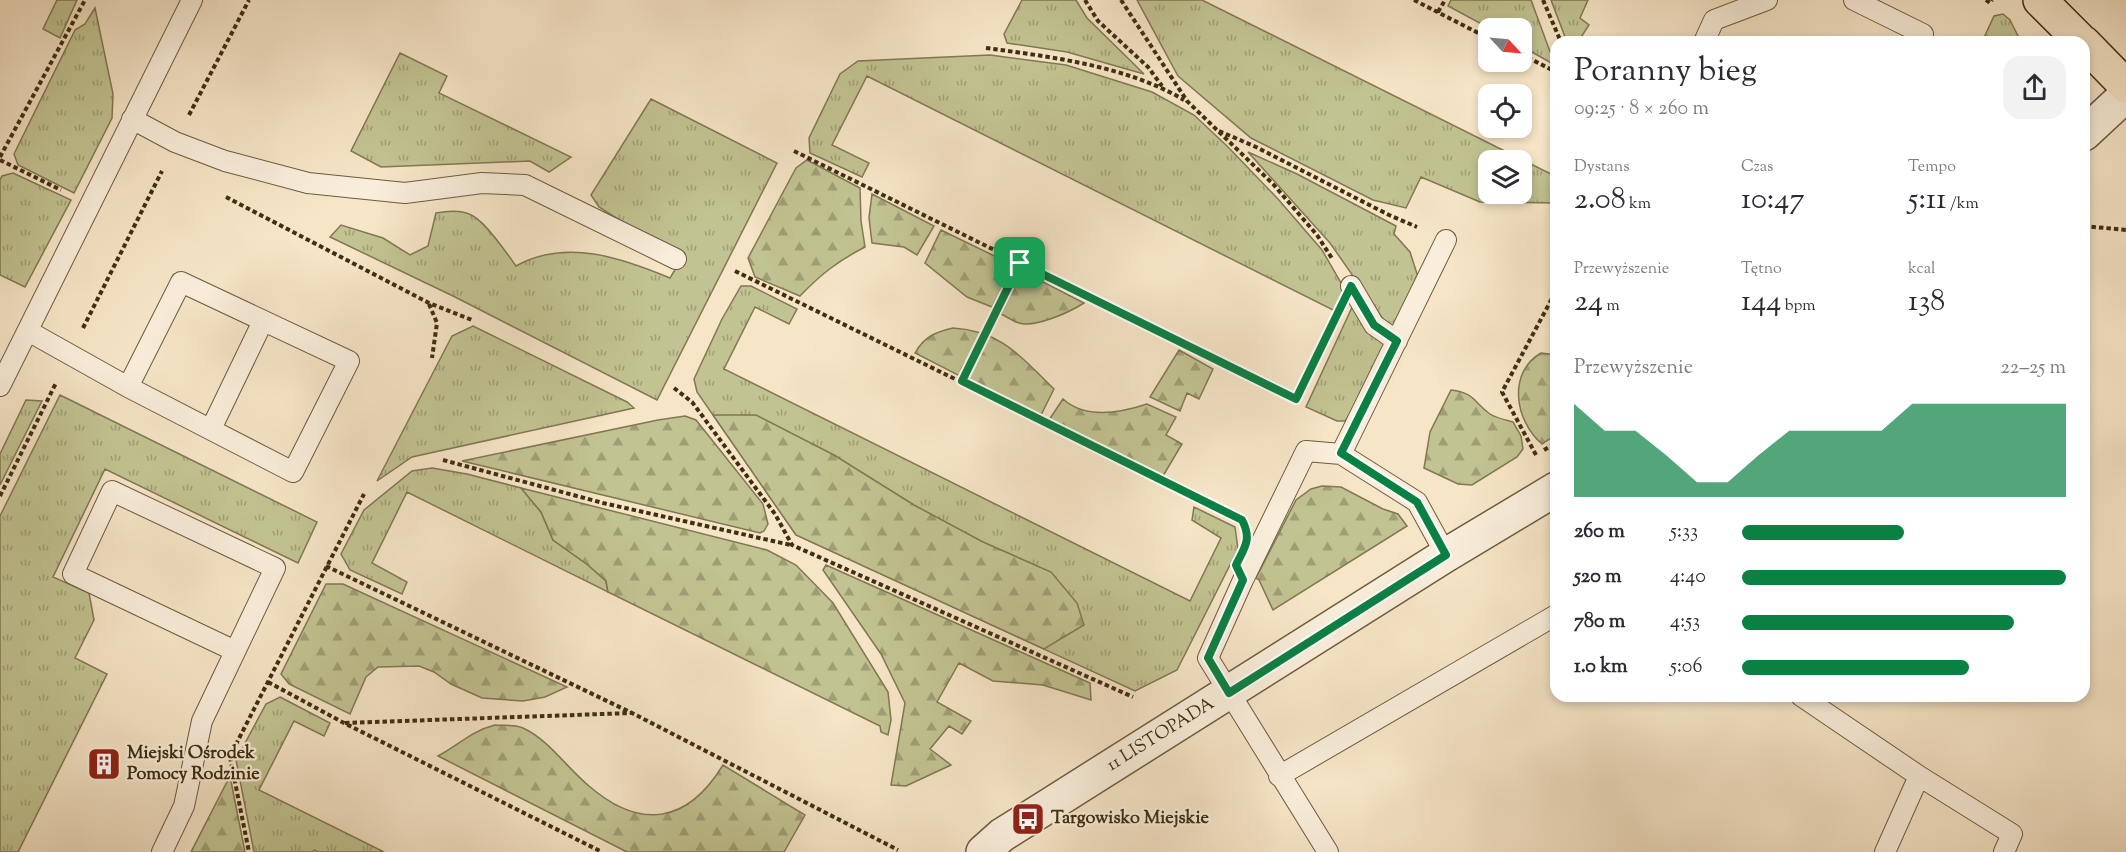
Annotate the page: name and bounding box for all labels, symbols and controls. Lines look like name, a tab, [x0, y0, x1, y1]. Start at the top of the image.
north arrow	[1478, 18, 1532, 72]
map controls	[1478, 18, 1532, 204]
text: Poranny bieg	[1574, 48, 1757, 96]
button: share	[2003, 56, 2066, 119]
button: locate	[1478, 84, 1532, 138]
text: 09:25 · 8 × 260 m	[1574, 95, 1709, 124]
button: layers	[1478, 150, 1532, 204]
text: Dystans	[1574, 156, 1630, 179]
text: Czas	[1741, 156, 1773, 179]
text: Tempo	[1908, 156, 1956, 179]
text: 2.08	[1574, 179, 1626, 222]
text: 10:47	[1741, 179, 1804, 222]
text: 5:11	[1908, 179, 1946, 222]
text: km	[1626, 193, 1651, 216]
text: /km	[1946, 193, 1979, 216]
pin	[994, 237, 1045, 288]
icon: arrive	[1003, 246, 1036, 279]
text: Przewyższenie	[1574, 258, 1669, 281]
text: Tętno	[1741, 258, 1782, 281]
text: kcal	[1908, 258, 1936, 281]
text: 24	[1574, 281, 1603, 324]
text: 144	[1741, 281, 1781, 324]
text: 138	[1908, 281, 1945, 324]
text: m	[1603, 295, 1620, 318]
text: bpm	[1781, 295, 1816, 318]
text: Przewyższenie	[1574, 354, 1693, 383]
text: 22–25 m	[2000, 354, 2066, 383]
text: 260 m	[1574, 518, 1625, 547]
text: 5:33	[1670, 518, 1698, 547]
text: 520 m	[1574, 563, 1622, 592]
text: 4:40	[1670, 563, 1706, 592]
text: 780 m	[1574, 608, 1625, 637]
text: 4:53	[1670, 608, 1700, 637]
text: 1.0 km	[1574, 653, 1628, 682]
text: 5:06	[1670, 653, 1702, 682]
street label: 11 LISTOPADA	[1102, 691, 1220, 779]
place label: Miejski Ośrodek Pomocy Rodzinie	[127, 741, 260, 788]
building icon: Miejski Ośrodek Pomocy Rodzinie	[86, 746, 122, 782]
bus stop icon: Targowisko Miejskie	[1010, 801, 1046, 837]
place label: Targowisko Miejskie	[1051, 806, 1209, 832]

